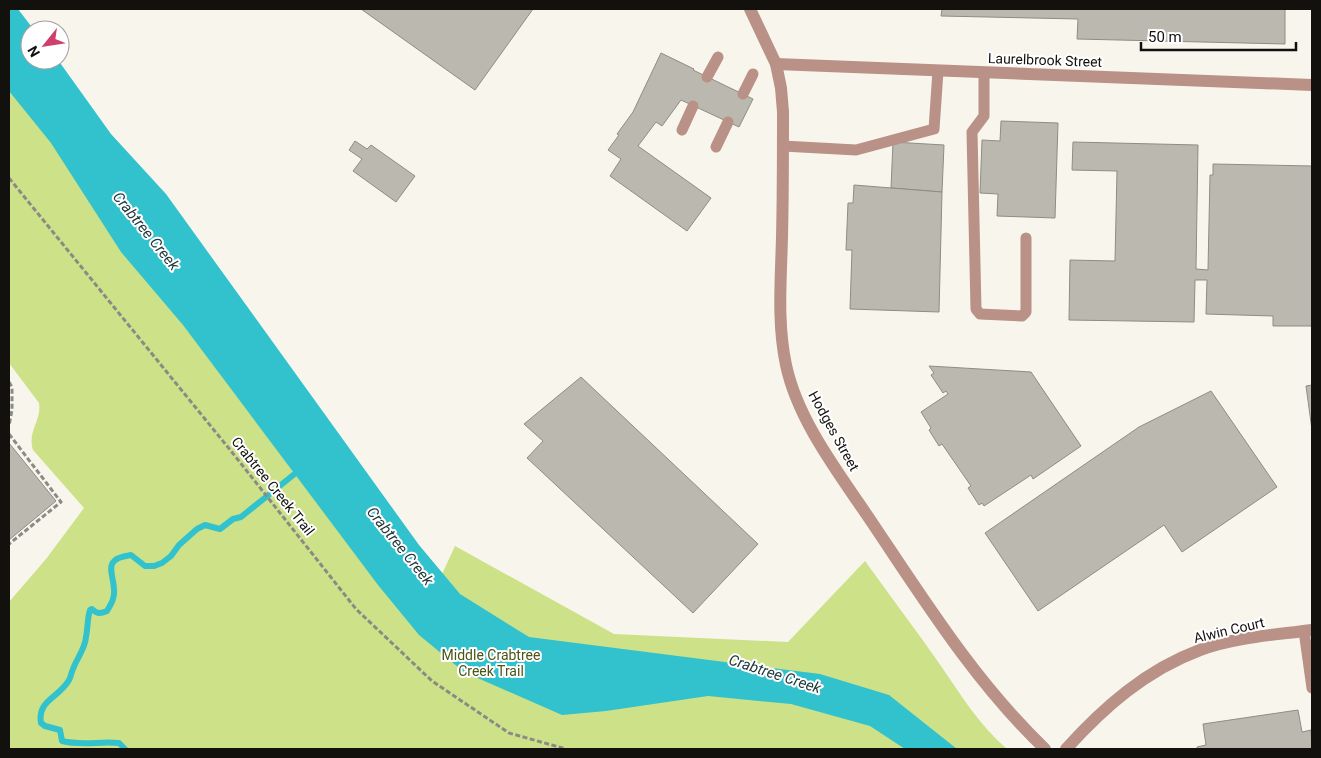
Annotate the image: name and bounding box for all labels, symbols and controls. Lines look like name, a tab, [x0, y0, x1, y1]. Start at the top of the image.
north arrow	[20, 20, 70, 70]
scale bar	[1141, 20, 1296, 52]
text: 50 m	[1148, 28, 1182, 46]
text: N	[24, 43, 43, 60]
street label: Laurelbrook Street	[988, 50, 1103, 70]
water label: Crabtree Creek	[109, 188, 184, 274]
street label: Hodges Street	[805, 388, 863, 474]
street label: Crabtree Creek Trail	[228, 433, 318, 539]
water label: Crabtree Creek	[363, 503, 438, 589]
street label: Alwin Court	[1192, 614, 1266, 646]
park label: Middle Crabtree Creek Trail	[442, 647, 540, 679]
water label: Crabtree Creek	[727, 651, 824, 698]

